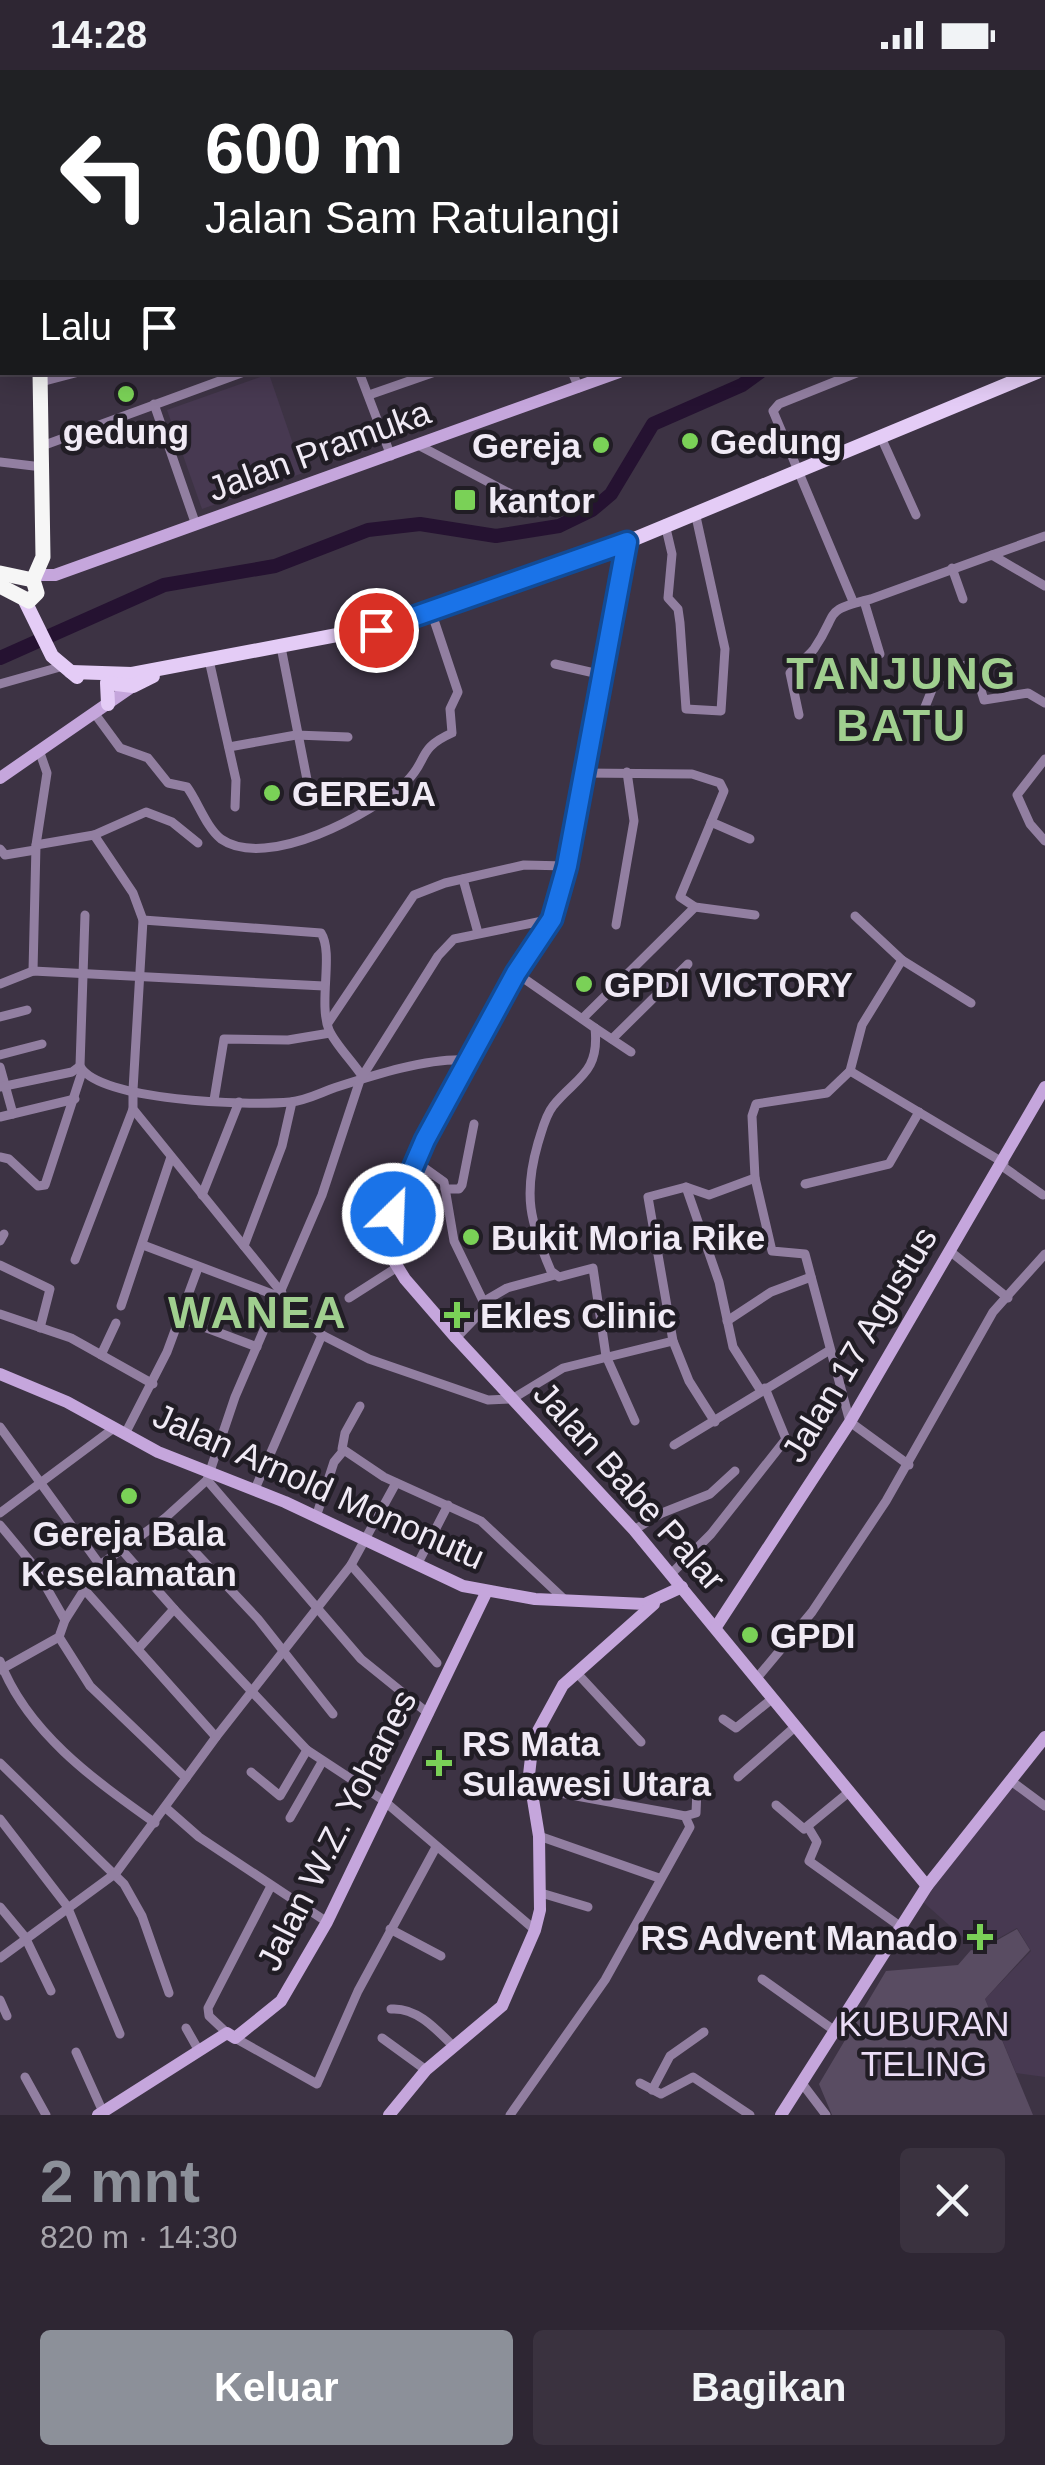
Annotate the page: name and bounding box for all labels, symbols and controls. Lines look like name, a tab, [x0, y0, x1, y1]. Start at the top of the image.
text: 14:28	[50, 14, 147, 56]
icon: left	[40, 110, 170, 240]
text: 600 m	[205, 110, 403, 188]
text: Jalan Sam Ratulangi	[205, 192, 620, 243]
icon: arrive	[132, 300, 187, 355]
text: Lalu	[40, 306, 112, 348]
marker: gedung	[115, 383, 137, 405]
street label: Jalan Pramuka	[203, 392, 436, 508]
place label: gedung	[63, 412, 189, 451]
place label: Gedung	[710, 422, 842, 461]
place label: Gereja	[472, 426, 582, 465]
marker: Gedung	[679, 430, 701, 452]
marker: Gereja	[590, 434, 612, 456]
place label: kantor	[488, 481, 595, 520]
marker: kantor	[452, 487, 478, 513]
pin	[334, 588, 419, 673]
icon: arrive	[349, 603, 404, 658]
district label: TANJUNG BATU	[786, 648, 1018, 751]
place label: GEREJA	[292, 774, 436, 813]
marker: GEREJA	[261, 782, 283, 804]
place label: GPDI VICTORY	[604, 965, 853, 1004]
marker: GPDI VICTORY	[573, 973, 595, 995]
position arrow	[341, 1162, 445, 1266]
place label: Bukit Moria Rike	[491, 1218, 765, 1257]
street label: Jalan 17 Agustus	[774, 1220, 944, 1468]
marker: Bukit Moria Rike	[460, 1226, 482, 1248]
district label: WANEA	[168, 1287, 348, 1338]
place label: Ekles Clinic	[480, 1296, 676, 1335]
marker: Ekles Clinic	[444, 1302, 470, 1328]
street label: Jalan Babe Palar	[526, 1374, 734, 1598]
street label: Jalan Arnold Mononutu	[148, 1395, 490, 1577]
marker: Gereja Bala Keselamatan	[118, 1485, 140, 1507]
place label: Gereja Bala Keselamatan	[21, 1514, 237, 1593]
place label: GPDI	[770, 1616, 856, 1655]
marker: GPDI	[739, 1624, 761, 1646]
street label: Jalan W.Z. Yohanes	[248, 1683, 424, 1977]
place label: RS Mata Sulawesi Utara	[462, 1724, 712, 1803]
marker: RS Mata Sulawesi Utara	[426, 1750, 452, 1776]
place label: RS Advent Manado	[640, 1918, 958, 1957]
marker: RS Advent Manado	[967, 1924, 993, 1950]
park label: KUBURAN TELING	[838, 2004, 1010, 2083]
text: 2 mnt	[40, 2148, 200, 2215]
button: close	[900, 2148, 1005, 2253]
text: 820 m · 14:30	[40, 2219, 237, 2255]
button: Keluar	[40, 2330, 513, 2445]
button: Bagikan	[533, 2330, 1005, 2445]

